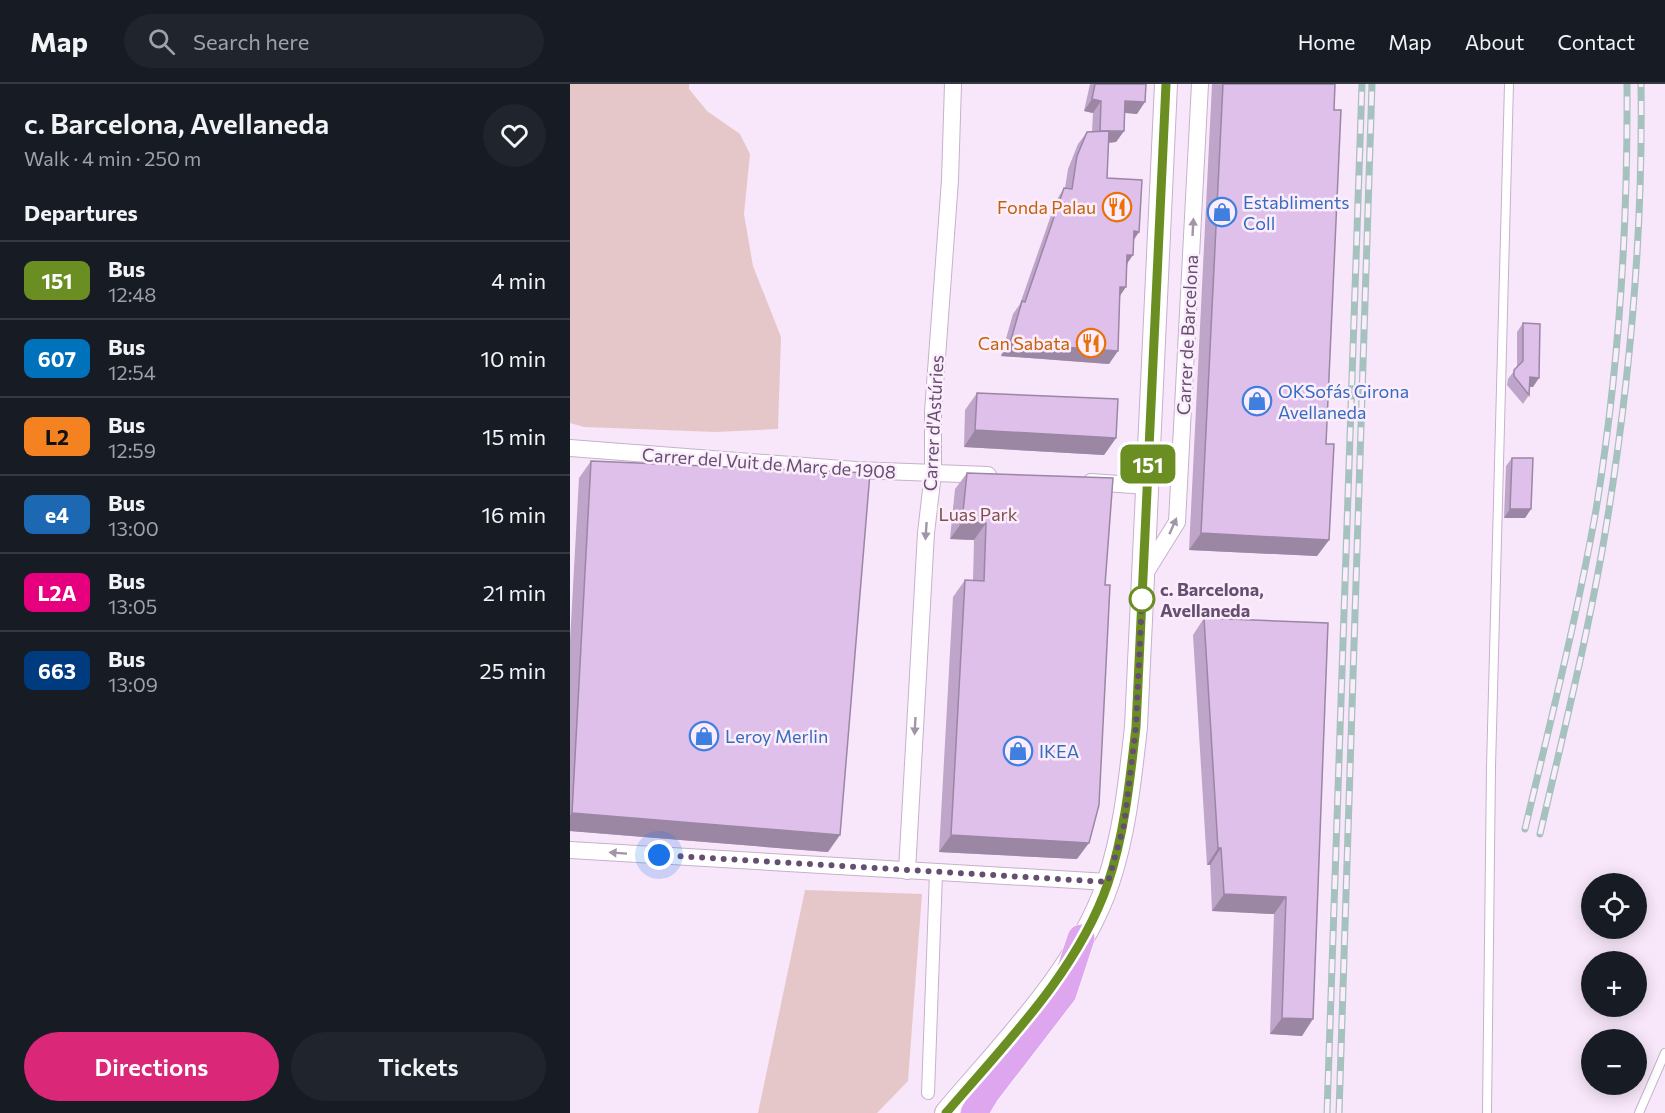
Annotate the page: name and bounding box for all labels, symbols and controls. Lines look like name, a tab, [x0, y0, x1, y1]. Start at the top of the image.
search box	[124, 14, 544, 68]
text: Map	[30, 24, 88, 58]
icon: search	[145, 25, 178, 58]
text: Search here	[193, 28, 309, 55]
text: Home	[1298, 29, 1355, 54]
text: Map	[1388, 29, 1432, 54]
text: About	[1465, 29, 1524, 54]
text: Contact	[1557, 29, 1635, 54]
button: heart	[483, 104, 546, 167]
text: c. Barcelona, Avellaneda	[24, 106, 329, 140]
text: Walk · 4 min · 250 m	[24, 146, 201, 170]
restaurant icon: Fonda Palau	[1101, 191, 1133, 223]
place label: Establiments Coll	[1243, 191, 1350, 234]
place label: Fonda Palau	[997, 196, 1096, 218]
shop icon: Establiments Coll	[1206, 196, 1238, 228]
text: Departures	[24, 199, 138, 226]
one-way arrow	[1188, 218, 1197, 237]
street label: Carrer de Barcelona	[1172, 254, 1202, 416]
text: Bus	[108, 255, 145, 282]
text: 4 min	[491, 267, 546, 294]
text: 151	[41, 268, 73, 293]
text: 12:48	[108, 282, 157, 306]
restaurant icon: Can Sabata	[1075, 327, 1107, 359]
place label: Can Sabata	[978, 332, 1070, 354]
text: Bus	[108, 333, 145, 360]
text: 10 min	[481, 345, 546, 372]
text: 607	[38, 346, 76, 371]
street label: Carrer d'Astúries	[918, 354, 948, 492]
text: 12:54	[108, 360, 156, 384]
place label: OKSofás Girona Avellaneda	[1278, 380, 1409, 423]
shop icon: OKSofás Girona Avellaneda	[1241, 385, 1273, 417]
text: Bus	[108, 411, 145, 438]
text: 15 min	[482, 423, 546, 450]
text: L2	[45, 424, 69, 449]
text: 12:59	[108, 438, 156, 462]
street label: Carrer del Vuit de Març de 1908	[641, 443, 897, 483]
line badge: 151	[1114, 444, 1182, 484]
text: 151	[1132, 452, 1164, 477]
text: Bus	[108, 489, 145, 516]
text: 16 min	[482, 501, 546, 528]
text: e4	[45, 502, 69, 527]
park label: Luas Park	[938, 503, 1018, 525]
text: 13:00	[108, 516, 159, 540]
one-way arrow	[1168, 516, 1178, 534]
one-way arrow	[921, 521, 931, 540]
text: Bus	[108, 567, 145, 594]
place label: c. Barcelona, Avellaneda	[1160, 578, 1264, 621]
text: 21 min	[483, 579, 546, 606]
text: L2A	[37, 580, 77, 605]
marker: c. Barcelona, Avellaneda	[1129, 586, 1155, 612]
text: 13:05	[108, 594, 157, 618]
text: Bus	[108, 645, 145, 672]
text: 25 min	[479, 657, 546, 684]
text: 663	[38, 658, 76, 683]
text: 13:09	[108, 672, 158, 696]
one-way arrow	[911, 716, 920, 735]
shop icon: Leroy Merlin	[688, 720, 720, 752]
place label: Leroy Merlin	[725, 725, 828, 747]
shop icon: IKEA	[1002, 735, 1034, 767]
place label: IKEA	[1039, 740, 1079, 762]
your location	[644, 840, 674, 870]
one-way arrow	[609, 848, 628, 857]
map controls	[1581, 873, 1647, 1095]
button: locate	[1581, 873, 1647, 939]
button: +	[1581, 951, 1647, 1017]
button: −	[1581, 1029, 1647, 1095]
button: Directions	[24, 1032, 279, 1101]
button: Tickets	[291, 1032, 546, 1101]

